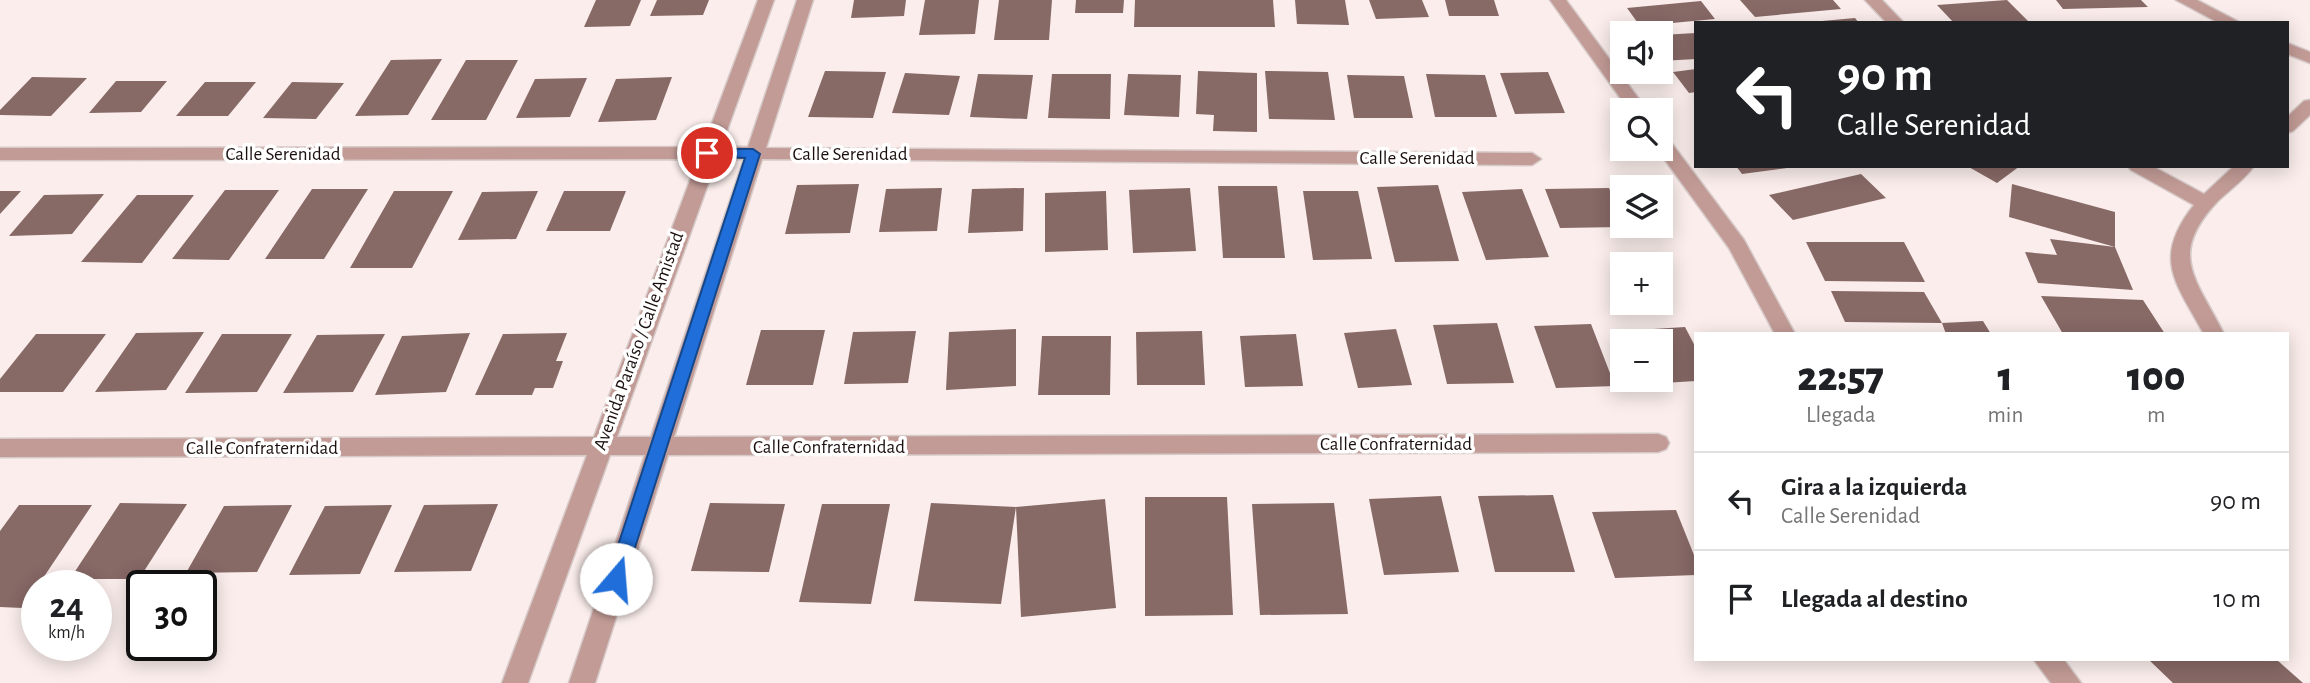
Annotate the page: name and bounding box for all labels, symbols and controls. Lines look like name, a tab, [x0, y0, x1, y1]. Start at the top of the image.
map controls	[1610, 21, 1673, 392]
button: sound	[1610, 21, 1673, 84]
icon: left	[1722, 49, 1813, 140]
text: 90 m	[1837, 51, 1933, 100]
button: search	[1610, 98, 1673, 161]
text: Calle Serenidad	[1837, 109, 2031, 141]
pin	[677, 123, 737, 183]
icon: arrive	[688, 134, 726, 172]
street label: Calle Serenidad	[225, 145, 341, 164]
street label: Calle Serenidad	[792, 145, 908, 164]
street label: Calle Serenidad	[1359, 149, 1475, 168]
button: layers	[1610, 175, 1673, 238]
street label: Avenida Paraíso / Calle Amistad	[591, 229, 687, 453]
button: +	[1610, 252, 1673, 315]
button: −	[1610, 329, 1673, 392]
text: 22:57	[1797, 356, 1884, 398]
text: 1	[1998, 356, 2013, 398]
text: 100	[2127, 356, 2186, 398]
text: Llegada	[1806, 404, 1876, 427]
text: min	[1987, 404, 2023, 427]
text: m	[2147, 404, 2165, 427]
street label: Calle Confraternidad	[1320, 435, 1472, 454]
street label: Calle Confraternidad	[753, 438, 905, 457]
street label: Calle Confraternidad	[186, 439, 338, 458]
text: Gira a la izquierda	[1781, 474, 1967, 500]
icon: left	[1722, 482, 1760, 520]
text: 90 m	[2210, 488, 2261, 514]
text: Calle Serenidad	[1781, 505, 1920, 528]
position arrow	[579, 542, 653, 616]
speed limit sign: 30	[126, 570, 217, 661]
icon: arrive	[1722, 580, 1760, 618]
text: Llegada al destino	[1781, 586, 1968, 612]
text: 10 m	[2213, 586, 2261, 612]
text: 24	[49, 589, 84, 624]
text: km/h	[48, 624, 85, 642]

